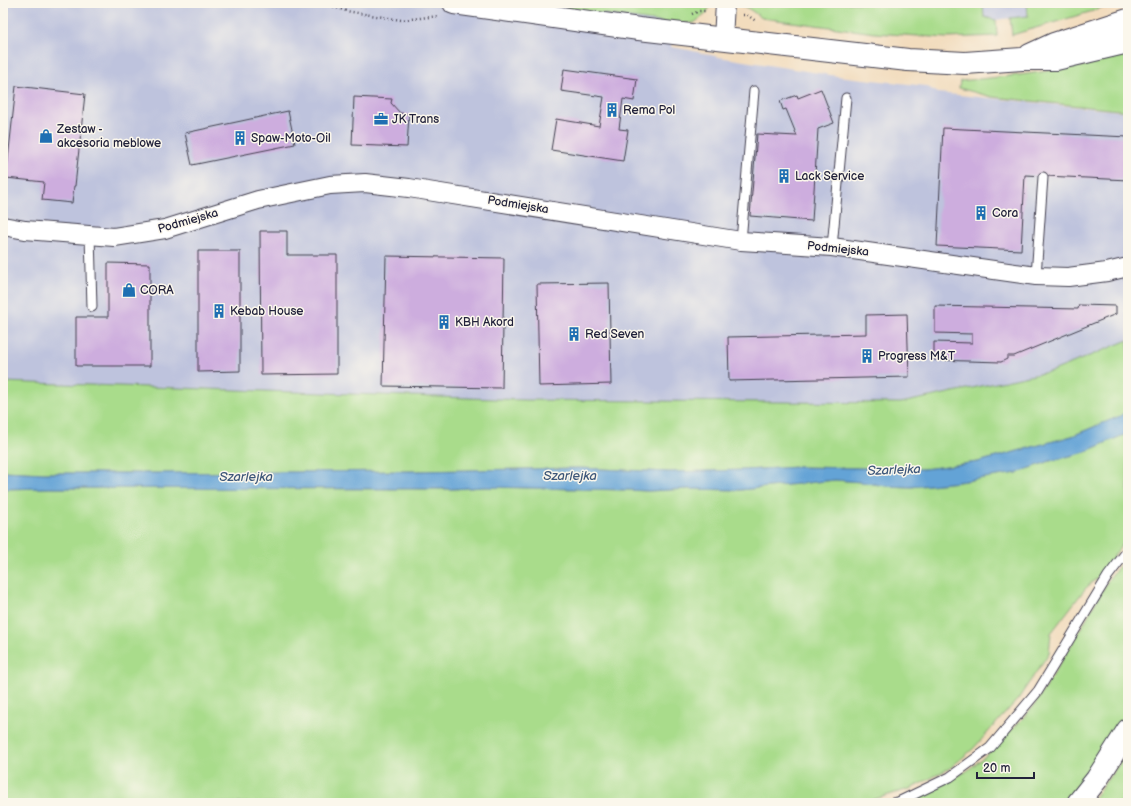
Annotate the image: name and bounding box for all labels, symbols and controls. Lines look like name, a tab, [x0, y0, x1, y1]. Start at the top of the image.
building icon: Rema Pol	[604, 102, 620, 118]
place label: Rema Pol	[623, 103, 675, 118]
office icon: JK Trans	[373, 111, 389, 127]
place label: JK Trans	[392, 112, 439, 127]
place label: Zestaw - akcesoria meblowe	[56, 122, 161, 151]
shop icon: Zestaw - akcesoria meblowe	[38, 128, 54, 144]
building icon: Spaw-Moto-Oil	[232, 130, 248, 146]
place label: Spaw-Moto-Oil	[251, 131, 331, 146]
building icon: Lack Service	[776, 168, 792, 184]
place label: Lack Service	[795, 169, 864, 184]
street label: Podmiejska	[486, 193, 550, 217]
street label: Podmiejska	[156, 205, 220, 237]
building icon: Cora	[973, 205, 989, 221]
place label: Cora	[992, 206, 1018, 221]
street label: Podmiejska	[806, 238, 870, 260]
shop icon: CORA	[121, 282, 137, 298]
place label: CORA	[140, 283, 174, 298]
building icon: Kebab House	[211, 303, 227, 319]
place label: Kebab House	[230, 304, 303, 319]
building icon: KBH Akord	[436, 314, 452, 330]
place label: KBH Akord	[455, 315, 514, 330]
building icon: Red Seven	[566, 326, 582, 342]
place label: Red Seven	[585, 327, 645, 342]
building icon: Progress M&T	[859, 348, 875, 364]
place label: Progress M&T	[878, 349, 956, 364]
water label: Szarlejka	[867, 461, 921, 479]
water label: Szarlejka	[543, 468, 597, 484]
water label: Szarlejka	[219, 469, 273, 485]
scale bar	[977, 754, 1034, 780]
text: 20 m	[983, 761, 1010, 776]

